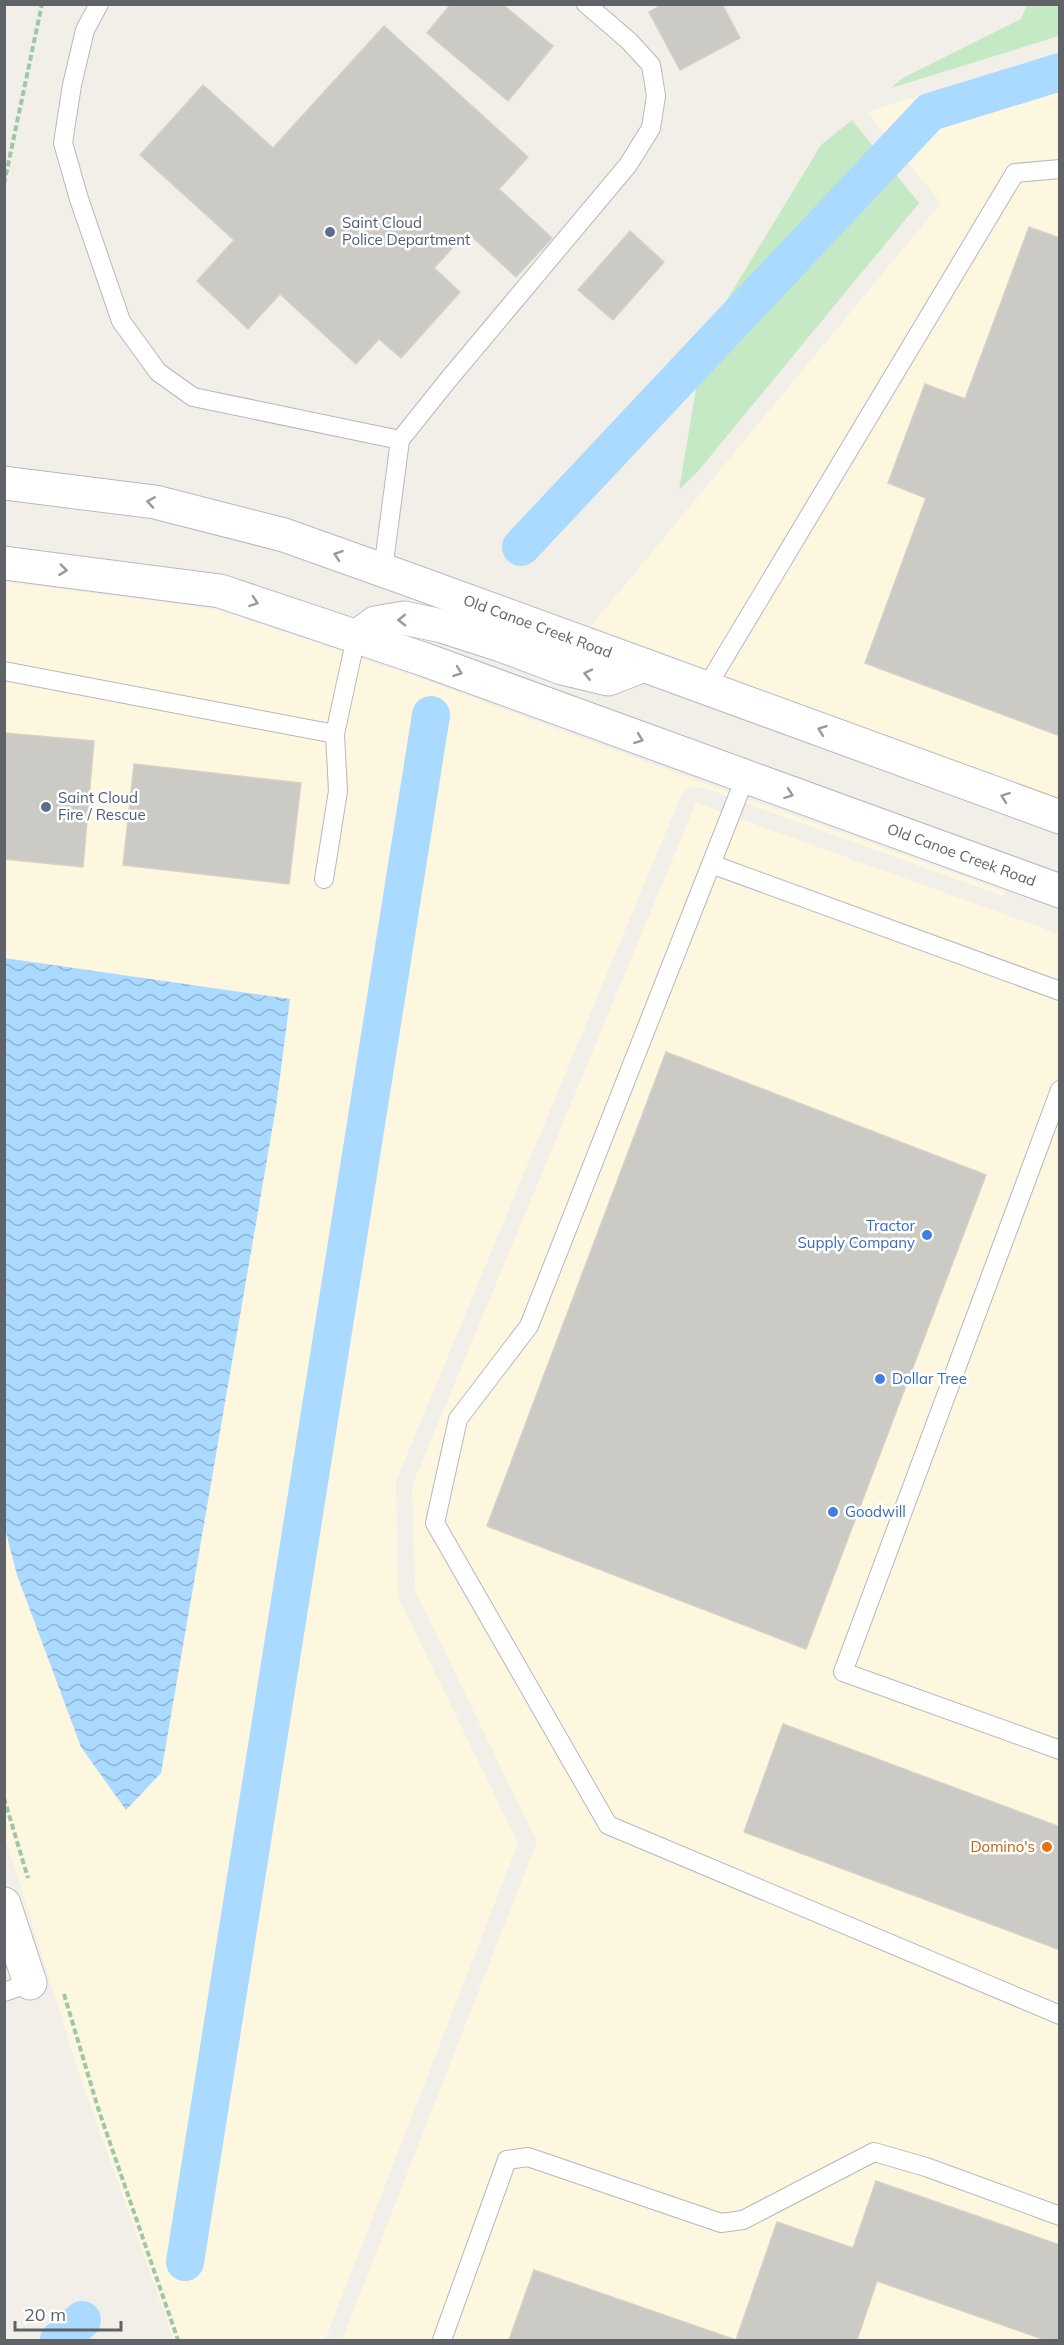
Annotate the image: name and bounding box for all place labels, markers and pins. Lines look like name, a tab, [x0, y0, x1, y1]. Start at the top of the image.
place label: Saint Cloud Police Department	[342, 213, 470, 249]
marker: Saint Cloud Police Department	[323, 225, 337, 239]
place label: Saint Cloud Fire / Rescue	[58, 788, 146, 824]
marker: Saint Cloud Fire / Rescue	[39, 800, 53, 814]
place label: Tractor Supply Company	[797, 1216, 916, 1252]
marker: Tractor Supply Company	[920, 1228, 934, 1242]
place label: Dollar Tree	[892, 1369, 967, 1388]
marker: Dollar Tree	[873, 1372, 887, 1386]
place label: Goodwill	[845, 1502, 906, 1521]
marker: Goodwill	[826, 1505, 840, 1519]
place label: Domino's	[970, 1837, 1035, 1856]
marker: Domino's	[1040, 1840, 1054, 1854]

